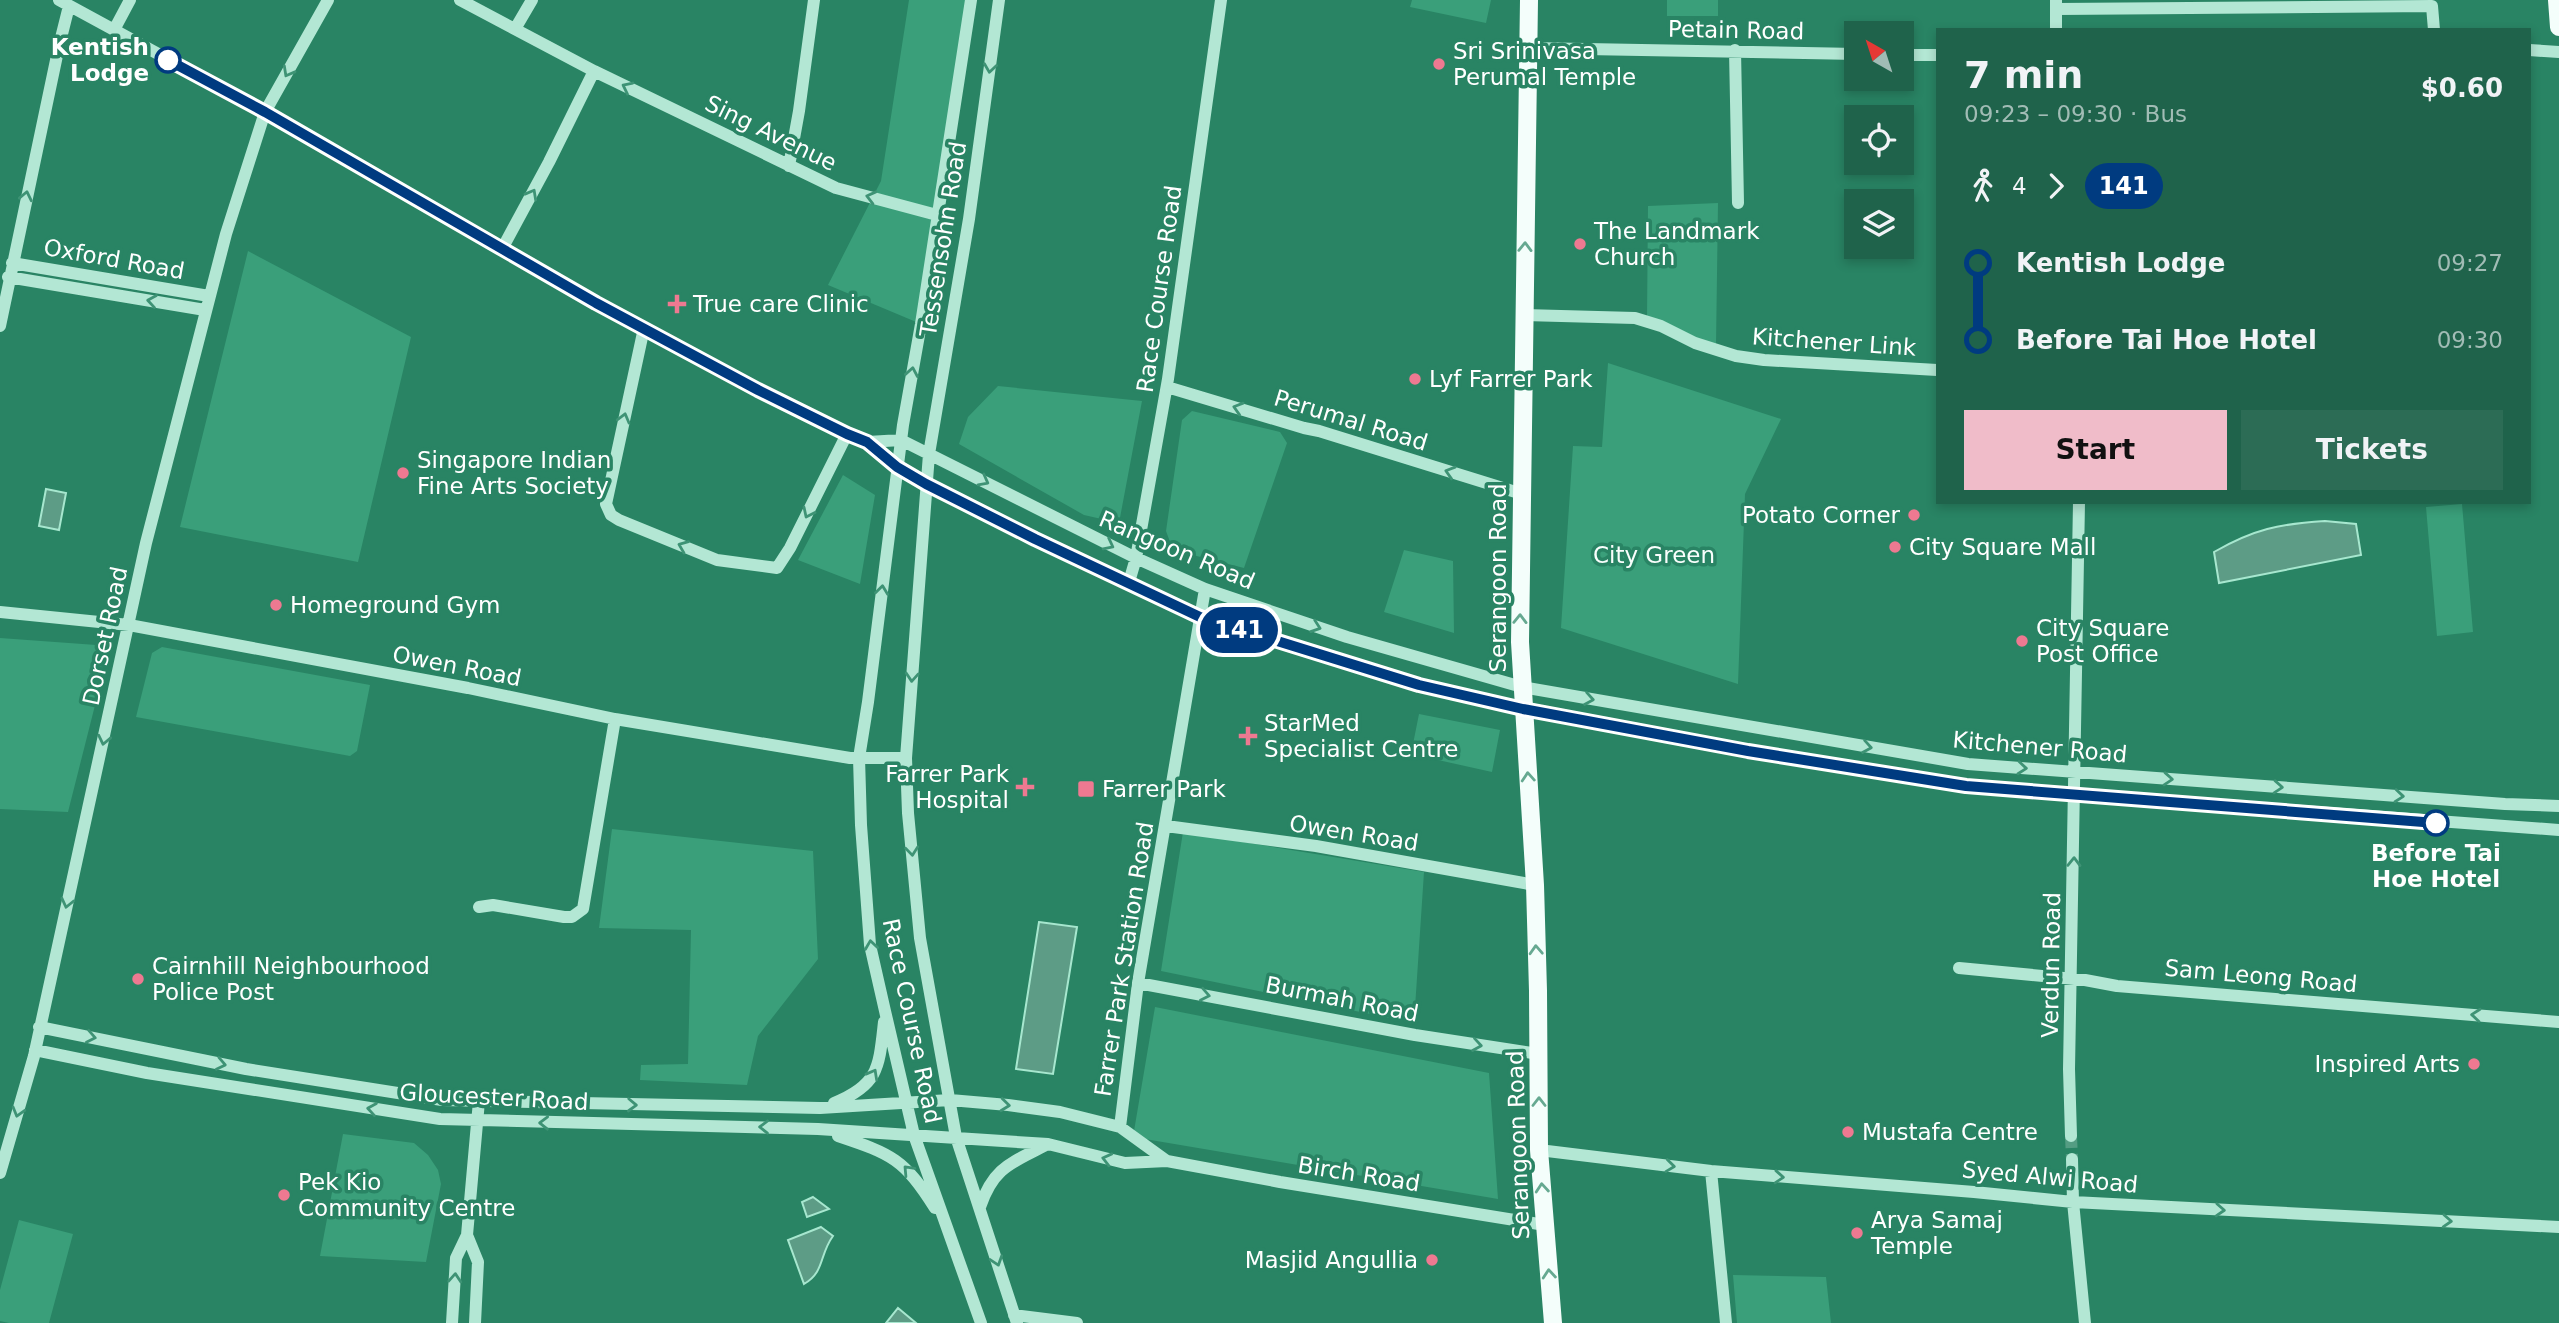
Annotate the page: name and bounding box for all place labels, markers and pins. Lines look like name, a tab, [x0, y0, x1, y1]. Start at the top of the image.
place label: Kentish Lodge	[51, 34, 149, 86]
place label: Sri Srinivasa Perumal Temple	[1453, 38, 1636, 90]
marker: Kentish Lodge	[155, 47, 181, 73]
marker: Sri Srinivasa Perumal Temple	[1431, 56, 1447, 72]
place label: The Landmark Church	[1593, 218, 1760, 270]
marker: The Landmark Church	[1572, 236, 1588, 252]
place label: True care Clinic	[692, 291, 869, 317]
marker: True care Clinic	[667, 294, 687, 314]
place label: Lyf Farrer Park	[1429, 366, 1593, 392]
marker: Lyf Farrer Park	[1407, 371, 1423, 387]
place label: Singapore Indian Fine Arts Society	[417, 447, 611, 499]
marker: Singapore Indian Fine Arts Society	[395, 465, 411, 481]
place label: Potato Corner	[1742, 502, 1901, 528]
marker: Potato Corner	[1906, 507, 1922, 523]
place label: City Square Mall	[1909, 534, 2096, 560]
marker: City Square Mall	[1887, 539, 1903, 555]
place label: Homeground Gym	[290, 592, 500, 618]
marker: Homeground Gym	[268, 597, 284, 613]
place label: City Square Post Office	[2036, 615, 2169, 667]
marker: City Square Post Office	[2014, 633, 2030, 649]
place label: StarMed Specialist Centre	[1264, 710, 1458, 762]
marker: StarMed Specialist Centre	[1238, 726, 1258, 746]
place label: Farrer Park Hospital	[885, 761, 1010, 813]
place label: Farrer Park	[1102, 776, 1227, 802]
marker: Farrer Park Hospital	[1015, 777, 1035, 797]
marker: Farrer Park	[1076, 779, 1096, 799]
marker: Before Tai Hoe Hotel	[2423, 810, 2449, 836]
place label: Before Tai Hoe Hotel	[2371, 840, 2501, 892]
place label: Cairnhill Neighbourhood Police Post	[152, 953, 430, 1005]
marker: Cairnhill Neighbourhood Police Post	[130, 971, 146, 987]
place label: Inspired Arts	[2314, 1051, 2460, 1077]
marker: Inspired Arts	[2466, 1056, 2482, 1072]
place label: Mustafa Centre	[1862, 1119, 2038, 1145]
marker: Mustafa Centre	[1840, 1124, 1856, 1140]
place label: Pek Kio Community Centre	[298, 1169, 515, 1221]
marker: Pek Kio Community Centre	[276, 1187, 292, 1203]
place label: Arya Samaj Temple	[1870, 1207, 2003, 1259]
marker: Arya Samaj Temple	[1849, 1225, 1865, 1241]
place label: Masjid Angullia	[1245, 1247, 1418, 1273]
marker: Masjid Angullia	[1424, 1252, 1440, 1268]

